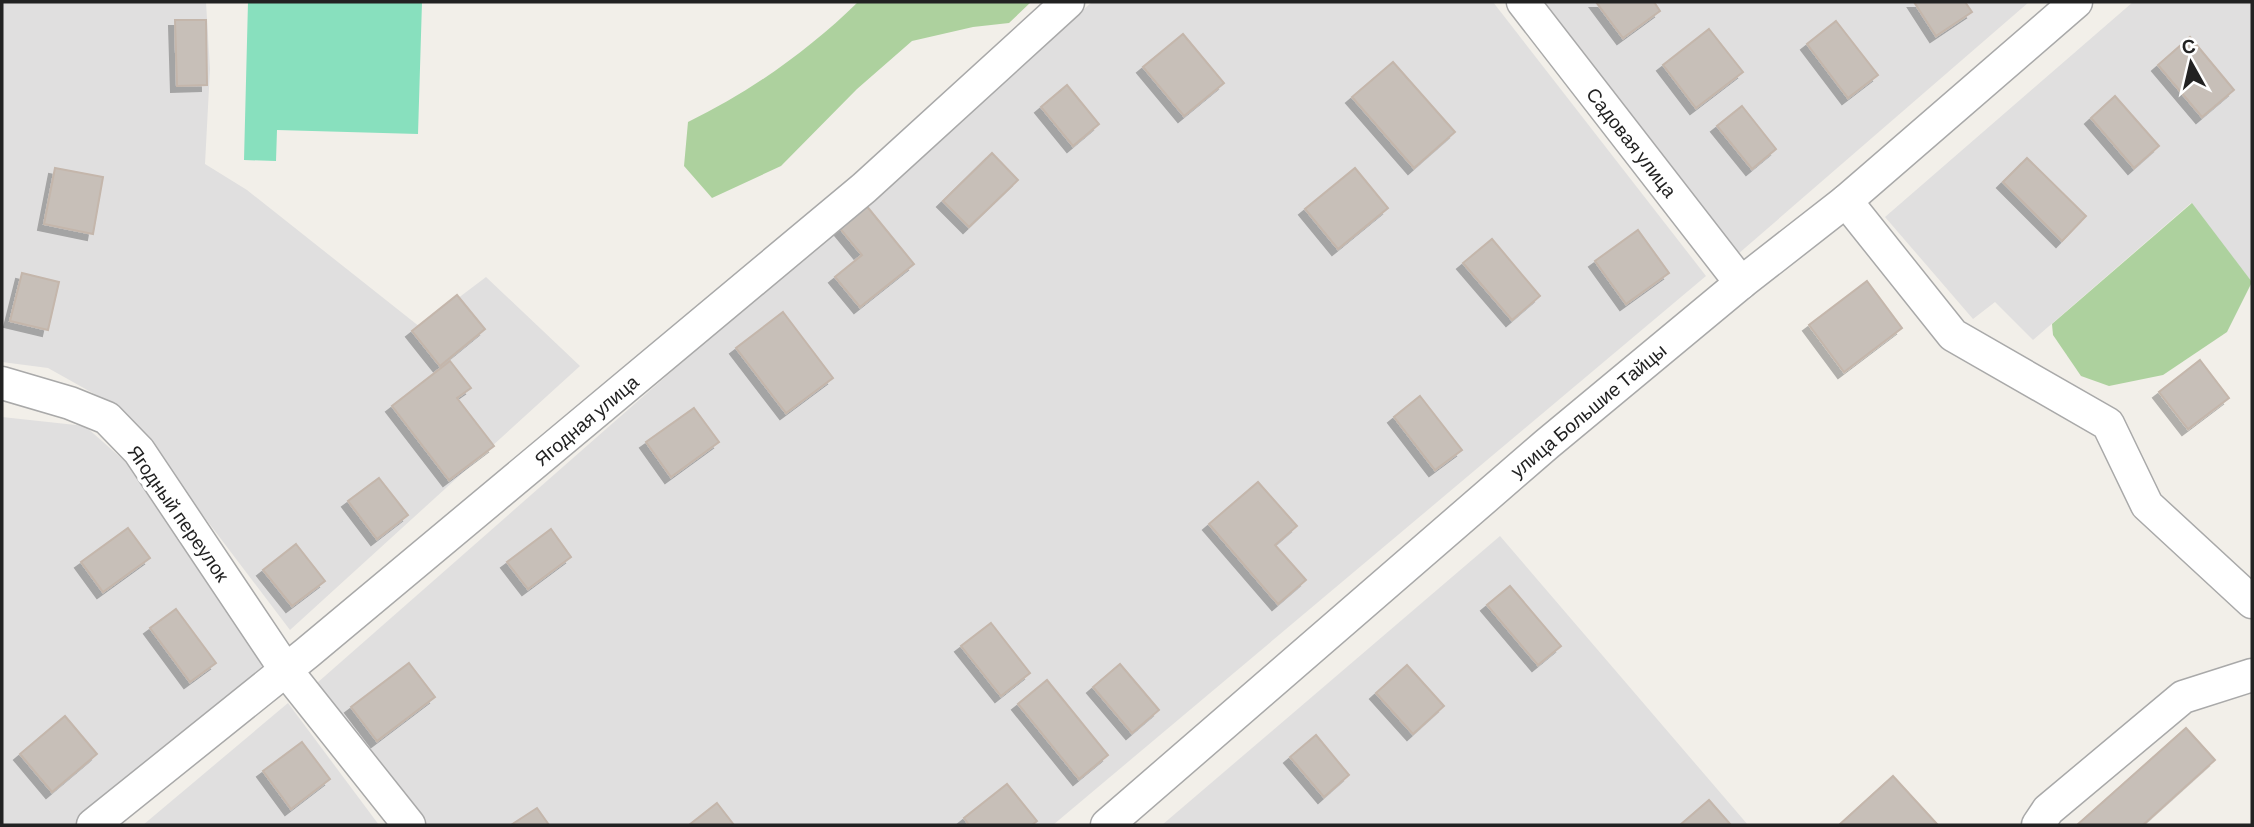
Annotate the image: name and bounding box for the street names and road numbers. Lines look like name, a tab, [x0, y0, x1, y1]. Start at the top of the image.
street label: Садовая улица	[1582, 83, 1682, 202]
street label: улица Большие Тайцы	[1505, 338, 1671, 482]
street label: Ягодная улица	[529, 370, 643, 470]
street label: Ягодный переулок	[123, 440, 235, 586]

